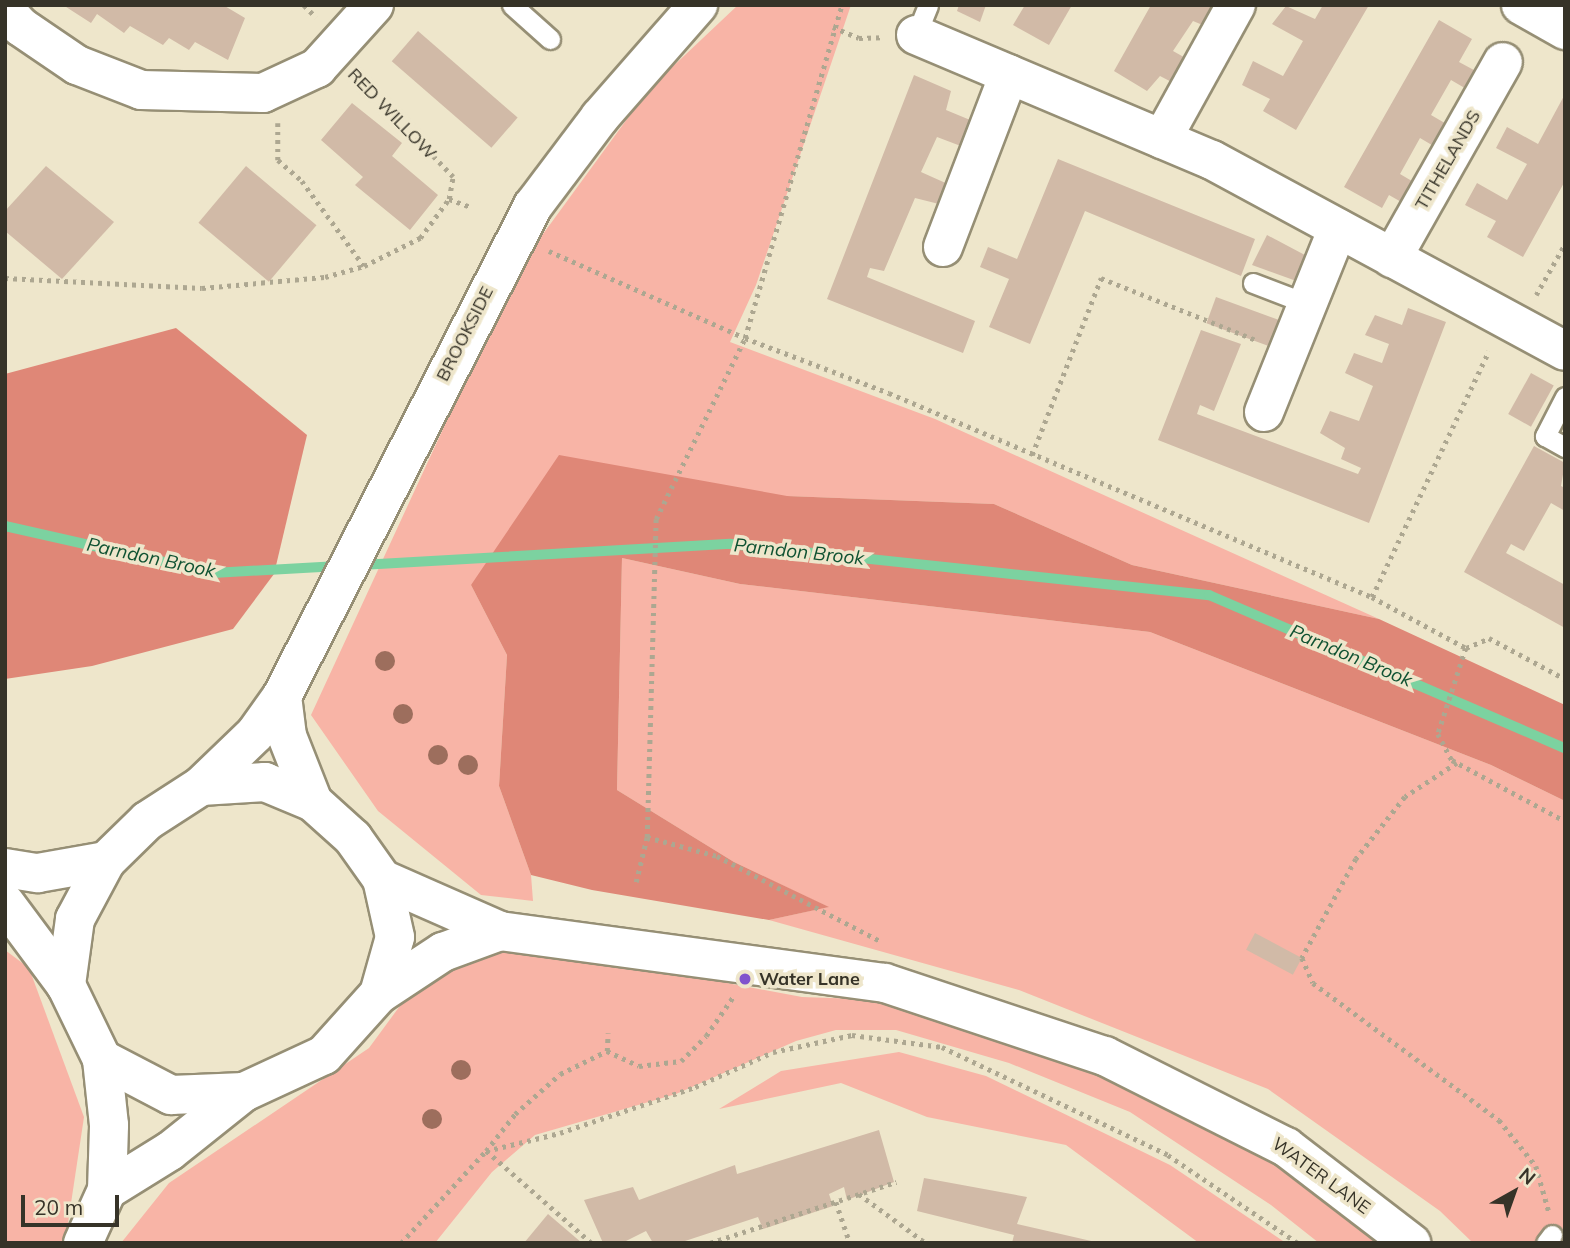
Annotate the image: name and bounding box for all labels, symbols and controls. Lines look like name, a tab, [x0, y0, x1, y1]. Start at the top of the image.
street label: RED WILLOW	[343, 64, 441, 164]
street label: TITHELANDS	[1411, 106, 1485, 214]
street label: BROOKSIDE	[432, 283, 498, 385]
water label: Parndon Brook	[85, 533, 217, 583]
water label: Parndon Brook	[733, 534, 865, 570]
water label: Parndon Brook	[1286, 620, 1416, 692]
place label: Water Lane	[759, 968, 860, 990]
marker: Water Lane	[737, 971, 753, 987]
street label: WATER LANE	[1268, 1133, 1374, 1219]
north arrow	[1479, 1157, 1549, 1227]
text: N	[1514, 1162, 1541, 1190]
scale bar	[24, 1182, 122, 1226]
text: 20 m	[34, 1194, 83, 1220]

